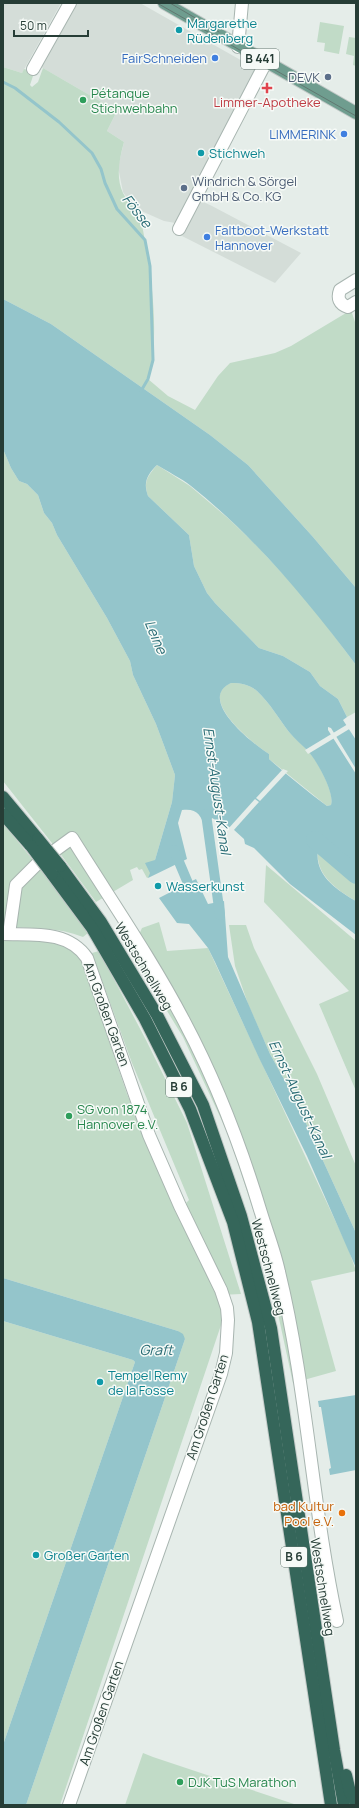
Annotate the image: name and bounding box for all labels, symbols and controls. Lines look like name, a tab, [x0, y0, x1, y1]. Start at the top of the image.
scale bar	[14, 12, 88, 38]
place label: Margarethe Rüdenberg	[187, 14, 258, 47]
text: 50 m	[20, 17, 47, 34]
marker: Margarethe Rüdenberg	[174, 25, 184, 35]
place label: FairSchneiden	[122, 49, 207, 67]
road number: B 441	[241, 49, 279, 69]
marker: FairSchneiden	[210, 53, 220, 63]
place label: DEVK	[288, 68, 320, 86]
marker: DEVK	[323, 72, 333, 82]
marker: Limmer-Apotheke	[262, 83, 272, 93]
place label: Pétanque Stichwehbahn	[91, 84, 178, 117]
place label: Limmer-Apotheke	[213, 93, 321, 111]
marker: Pétanque Stichwehbahn	[78, 95, 88, 105]
place label: LIMMERINK	[269, 125, 336, 143]
marker: LIMMERINK	[339, 129, 349, 139]
place label: Stichweh	[209, 144, 265, 162]
marker: Stichweh	[196, 148, 206, 158]
place label: Windrich & Sörgel GmbH & Co. KG	[192, 172, 297, 205]
marker: Windrich & Sörgel GmbH & Co. KG	[179, 183, 189, 193]
water label: Fösse	[118, 190, 157, 232]
place label: Faltboot-Werkstatt Hannover	[215, 221, 329, 254]
marker: Faltboot-Werkstatt Hannover	[202, 232, 212, 242]
water label: Leine	[141, 617, 172, 657]
water label: Ernst-August-Kanal	[199, 726, 236, 857]
place label: Wasserkunst	[166, 877, 245, 895]
marker: Wasserkunst	[153, 881, 163, 891]
street label: Westschnellweg	[111, 919, 177, 1013]
street label: Am Großen Garten	[80, 959, 134, 1069]
water label: Ernst-August-Kanal	[265, 1037, 337, 1162]
road number: B 6	[166, 1077, 192, 1097]
place label: SG von 1874 Hannover e.V.	[77, 1100, 158, 1133]
marker: SG von 1874 Hannover e.V.	[64, 1111, 74, 1121]
street label: Westschnellweg	[247, 1217, 291, 1317]
water label: Graft	[140, 1340, 174, 1359]
street label: Am Großen Garten	[181, 1352, 233, 1462]
place label: Tempel Remy de la Fosse	[108, 1366, 187, 1399]
marker: Tempel Remy de la Fosse	[95, 1377, 105, 1387]
place label: bad Kultur Pool e.V.	[273, 1497, 334, 1530]
marker: bad Kultur Pool e.V.	[337, 1508, 347, 1518]
street label: Westschnellweg	[306, 1537, 340, 1637]
place label: Großer Garten	[44, 1546, 129, 1564]
road number: B 6	[281, 1547, 307, 1567]
marker: Großer Garten	[31, 1550, 41, 1560]
street label: Am Großen Garten	[75, 1658, 127, 1768]
place label: DJK TuS Marathon	[188, 1773, 296, 1791]
marker: DJK TuS Marathon	[175, 1777, 185, 1787]

